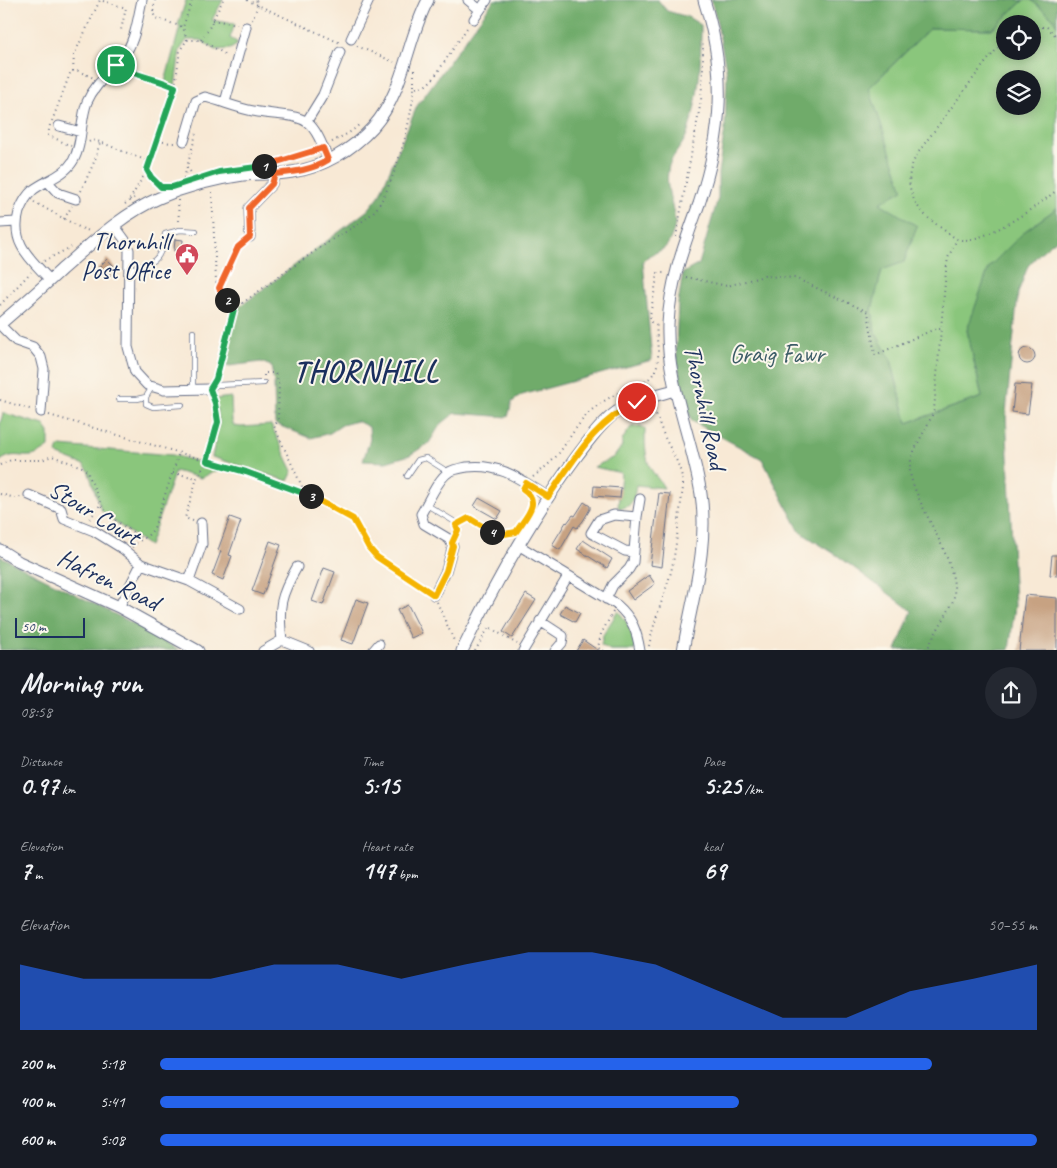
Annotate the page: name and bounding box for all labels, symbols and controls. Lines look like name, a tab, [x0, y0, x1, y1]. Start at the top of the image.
map controls	[996, 15, 1041, 115]
button: locate	[996, 15, 1041, 60]
pin	[95, 44, 137, 86]
icon: arrive	[102, 51, 130, 79]
button: layers	[996, 70, 1041, 115]
pin: 1	[252, 154, 276, 178]
text: 1	[261, 158, 268, 175]
place label: Thornhill Post Office	[81, 226, 175, 287]
public building icon: Thornhill Post Office	[174, 242, 200, 276]
pin: 2	[214, 288, 240, 312]
text: 2	[224, 292, 231, 309]
park label: Graig Fawr	[730, 338, 827, 370]
street label: Thornhill Road	[676, 342, 735, 476]
district label: THORNHILL	[293, 352, 439, 390]
pin	[616, 381, 658, 423]
icon: check	[623, 388, 651, 416]
street label: Stour Court	[43, 473, 149, 554]
pin: 3	[298, 484, 324, 508]
text: 3	[308, 488, 315, 505]
pin: 4	[480, 520, 504, 544]
text: 4	[489, 524, 496, 541]
street label: Hafren Road	[52, 542, 169, 620]
scale bar	[15, 616, 85, 639]
text: 50 m	[22, 618, 46, 635]
text: Morning run	[20, 665, 142, 700]
button: share	[985, 667, 1037, 719]
text: 08:58	[20, 702, 52, 722]
text: Distance	[20, 753, 62, 770]
text: Time	[362, 753, 383, 770]
text: Pace	[703, 753, 725, 770]
text: 0.97	[20, 770, 58, 802]
text: 5:15	[362, 770, 400, 802]
text: 5:25	[703, 770, 741, 802]
text: km	[58, 781, 75, 798]
text: /km	[741, 781, 763, 798]
text: Elevation	[20, 838, 63, 855]
text: Heart rate	[362, 838, 413, 855]
text: kcal	[703, 838, 722, 855]
text: 7	[20, 855, 31, 887]
text: 147	[362, 855, 395, 887]
text: 69	[703, 855, 726, 887]
text: m	[31, 866, 42, 883]
text: bpm	[395, 866, 418, 883]
text: Elevation	[20, 915, 69, 935]
text: 50–55 m	[988, 915, 1037, 935]
text: 200 m	[20, 1054, 55, 1074]
text: 5:18	[100, 1054, 125, 1074]
text: 400 m	[20, 1092, 55, 1112]
text: 5:41	[100, 1092, 125, 1112]
text: 600 m	[20, 1130, 55, 1150]
text: 5:08	[100, 1130, 125, 1150]

